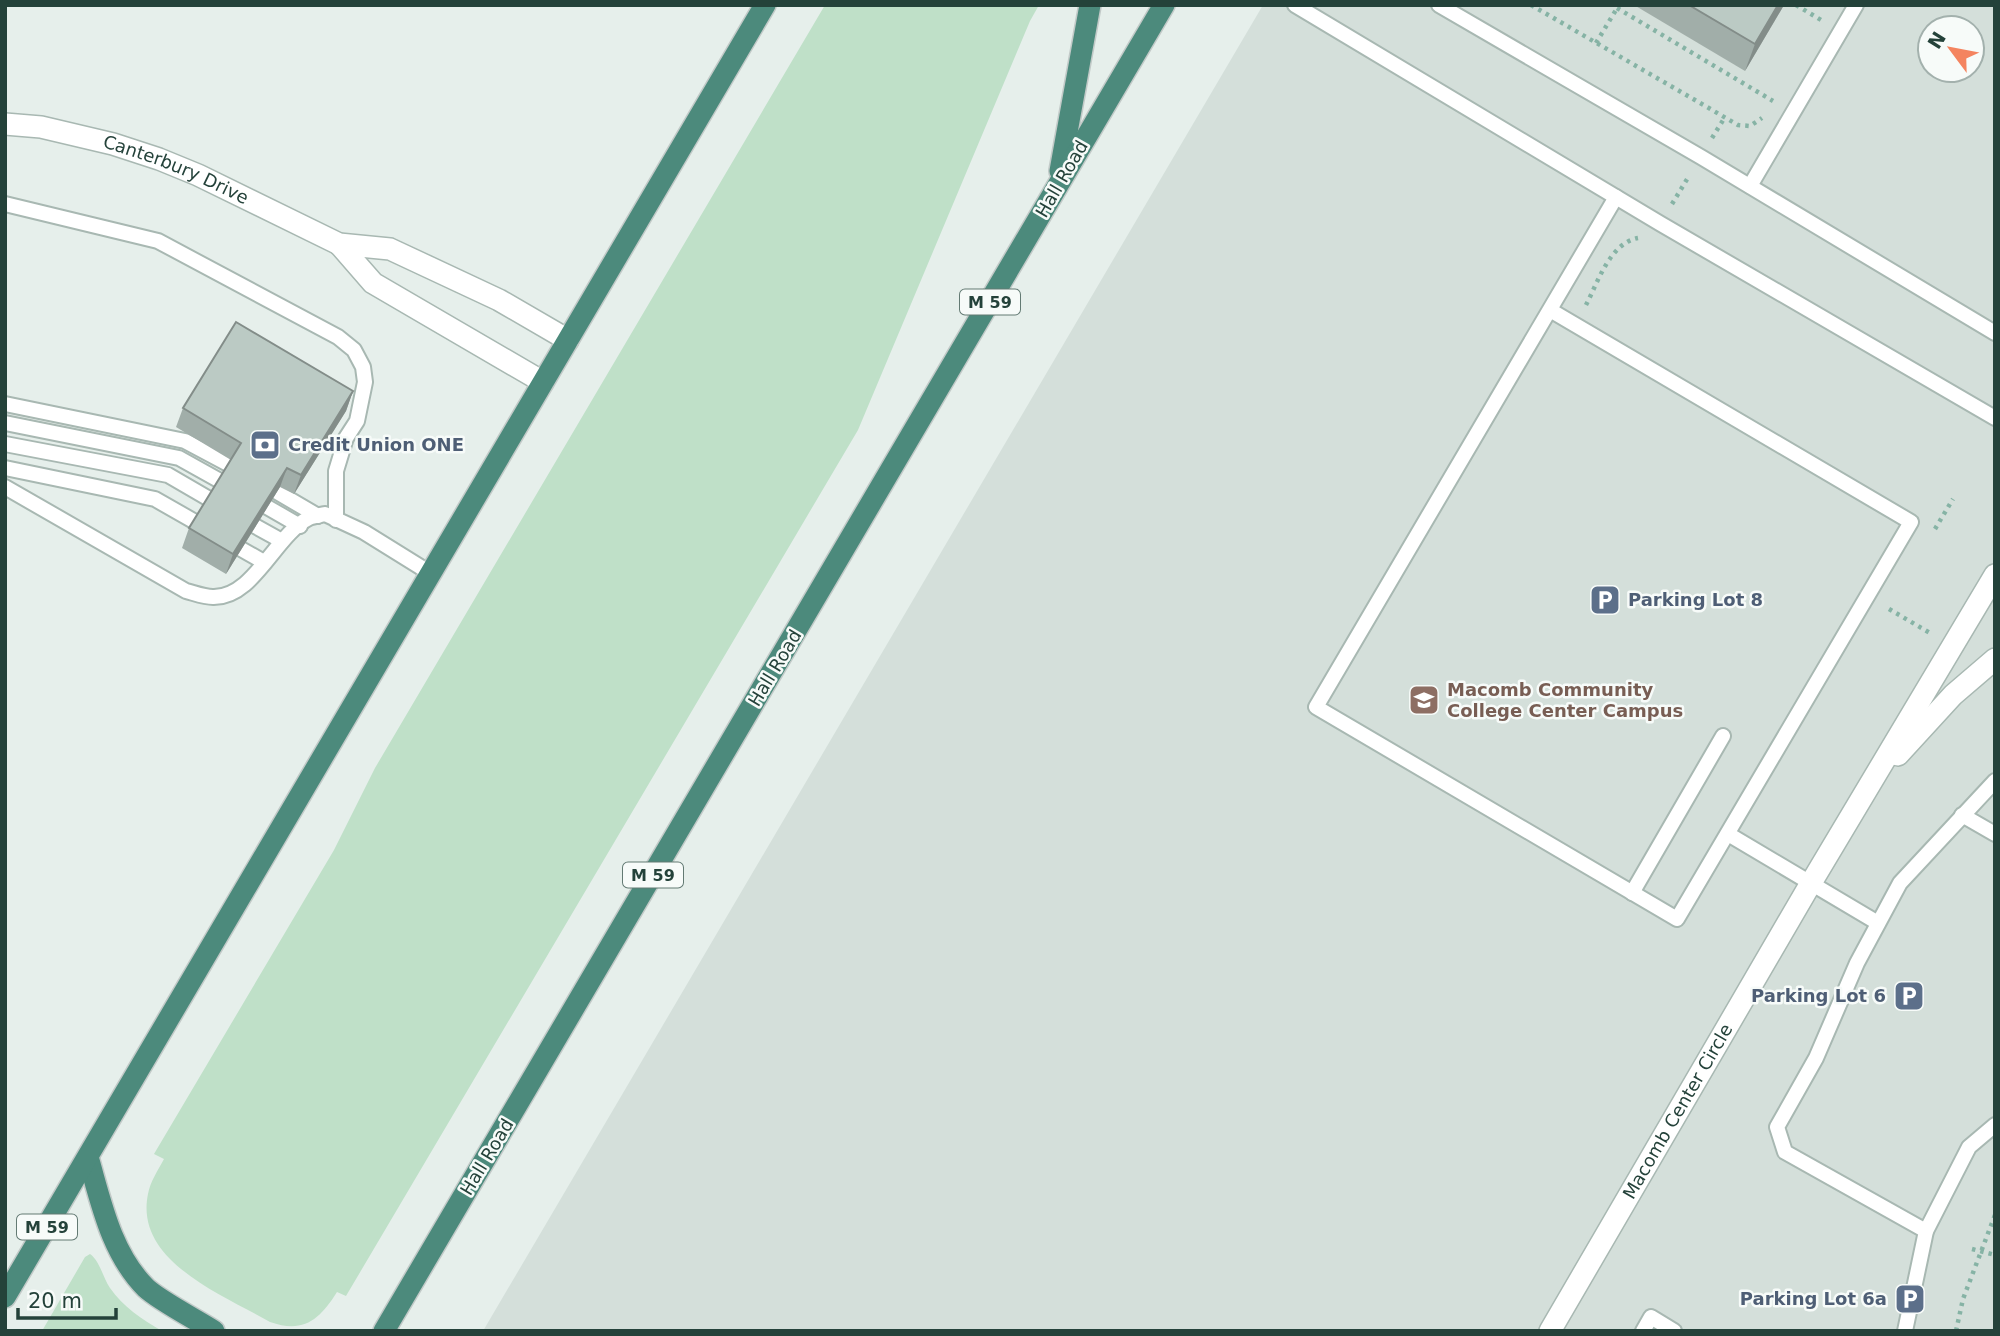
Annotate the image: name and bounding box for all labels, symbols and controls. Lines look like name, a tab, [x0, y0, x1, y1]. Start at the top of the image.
north arrow	[1916, 14, 1986, 84]
text: N	[1923, 27, 1950, 53]
street label: Canterbury Drive	[101, 131, 252, 208]
street label: Hall Road	[1031, 136, 1092, 221]
road number: M 59	[960, 290, 1020, 314]
bank icon: Credit Union ONE	[248, 428, 282, 462]
place label: Credit Union ONE	[288, 434, 464, 455]
parking icon: Parking Lot 8	[1588, 583, 1622, 617]
place label: Parking Lot 8	[1628, 589, 1763, 610]
street label: Hall Road	[744, 626, 806, 710]
place label: Macomb Community College Center Campus	[1447, 679, 1683, 721]
school or university icon: Macomb Community College Center Campus	[1407, 683, 1441, 717]
road number: M 59	[623, 862, 683, 888]
parking icon: Parking Lot 6	[1892, 979, 1926, 1013]
place label: Parking Lot 6	[1751, 985, 1886, 1006]
street label: Macomb Center Circle	[1618, 1020, 1737, 1203]
street label: Hall Road	[456, 1115, 518, 1199]
road number: M 59	[17, 1214, 77, 1240]
scale bar	[18, 1276, 116, 1320]
parking icon: Parking Lot 6a	[1893, 1282, 1927, 1316]
place label: Parking Lot 6a	[1740, 1288, 1887, 1309]
text: 20 m	[28, 1289, 82, 1313]

